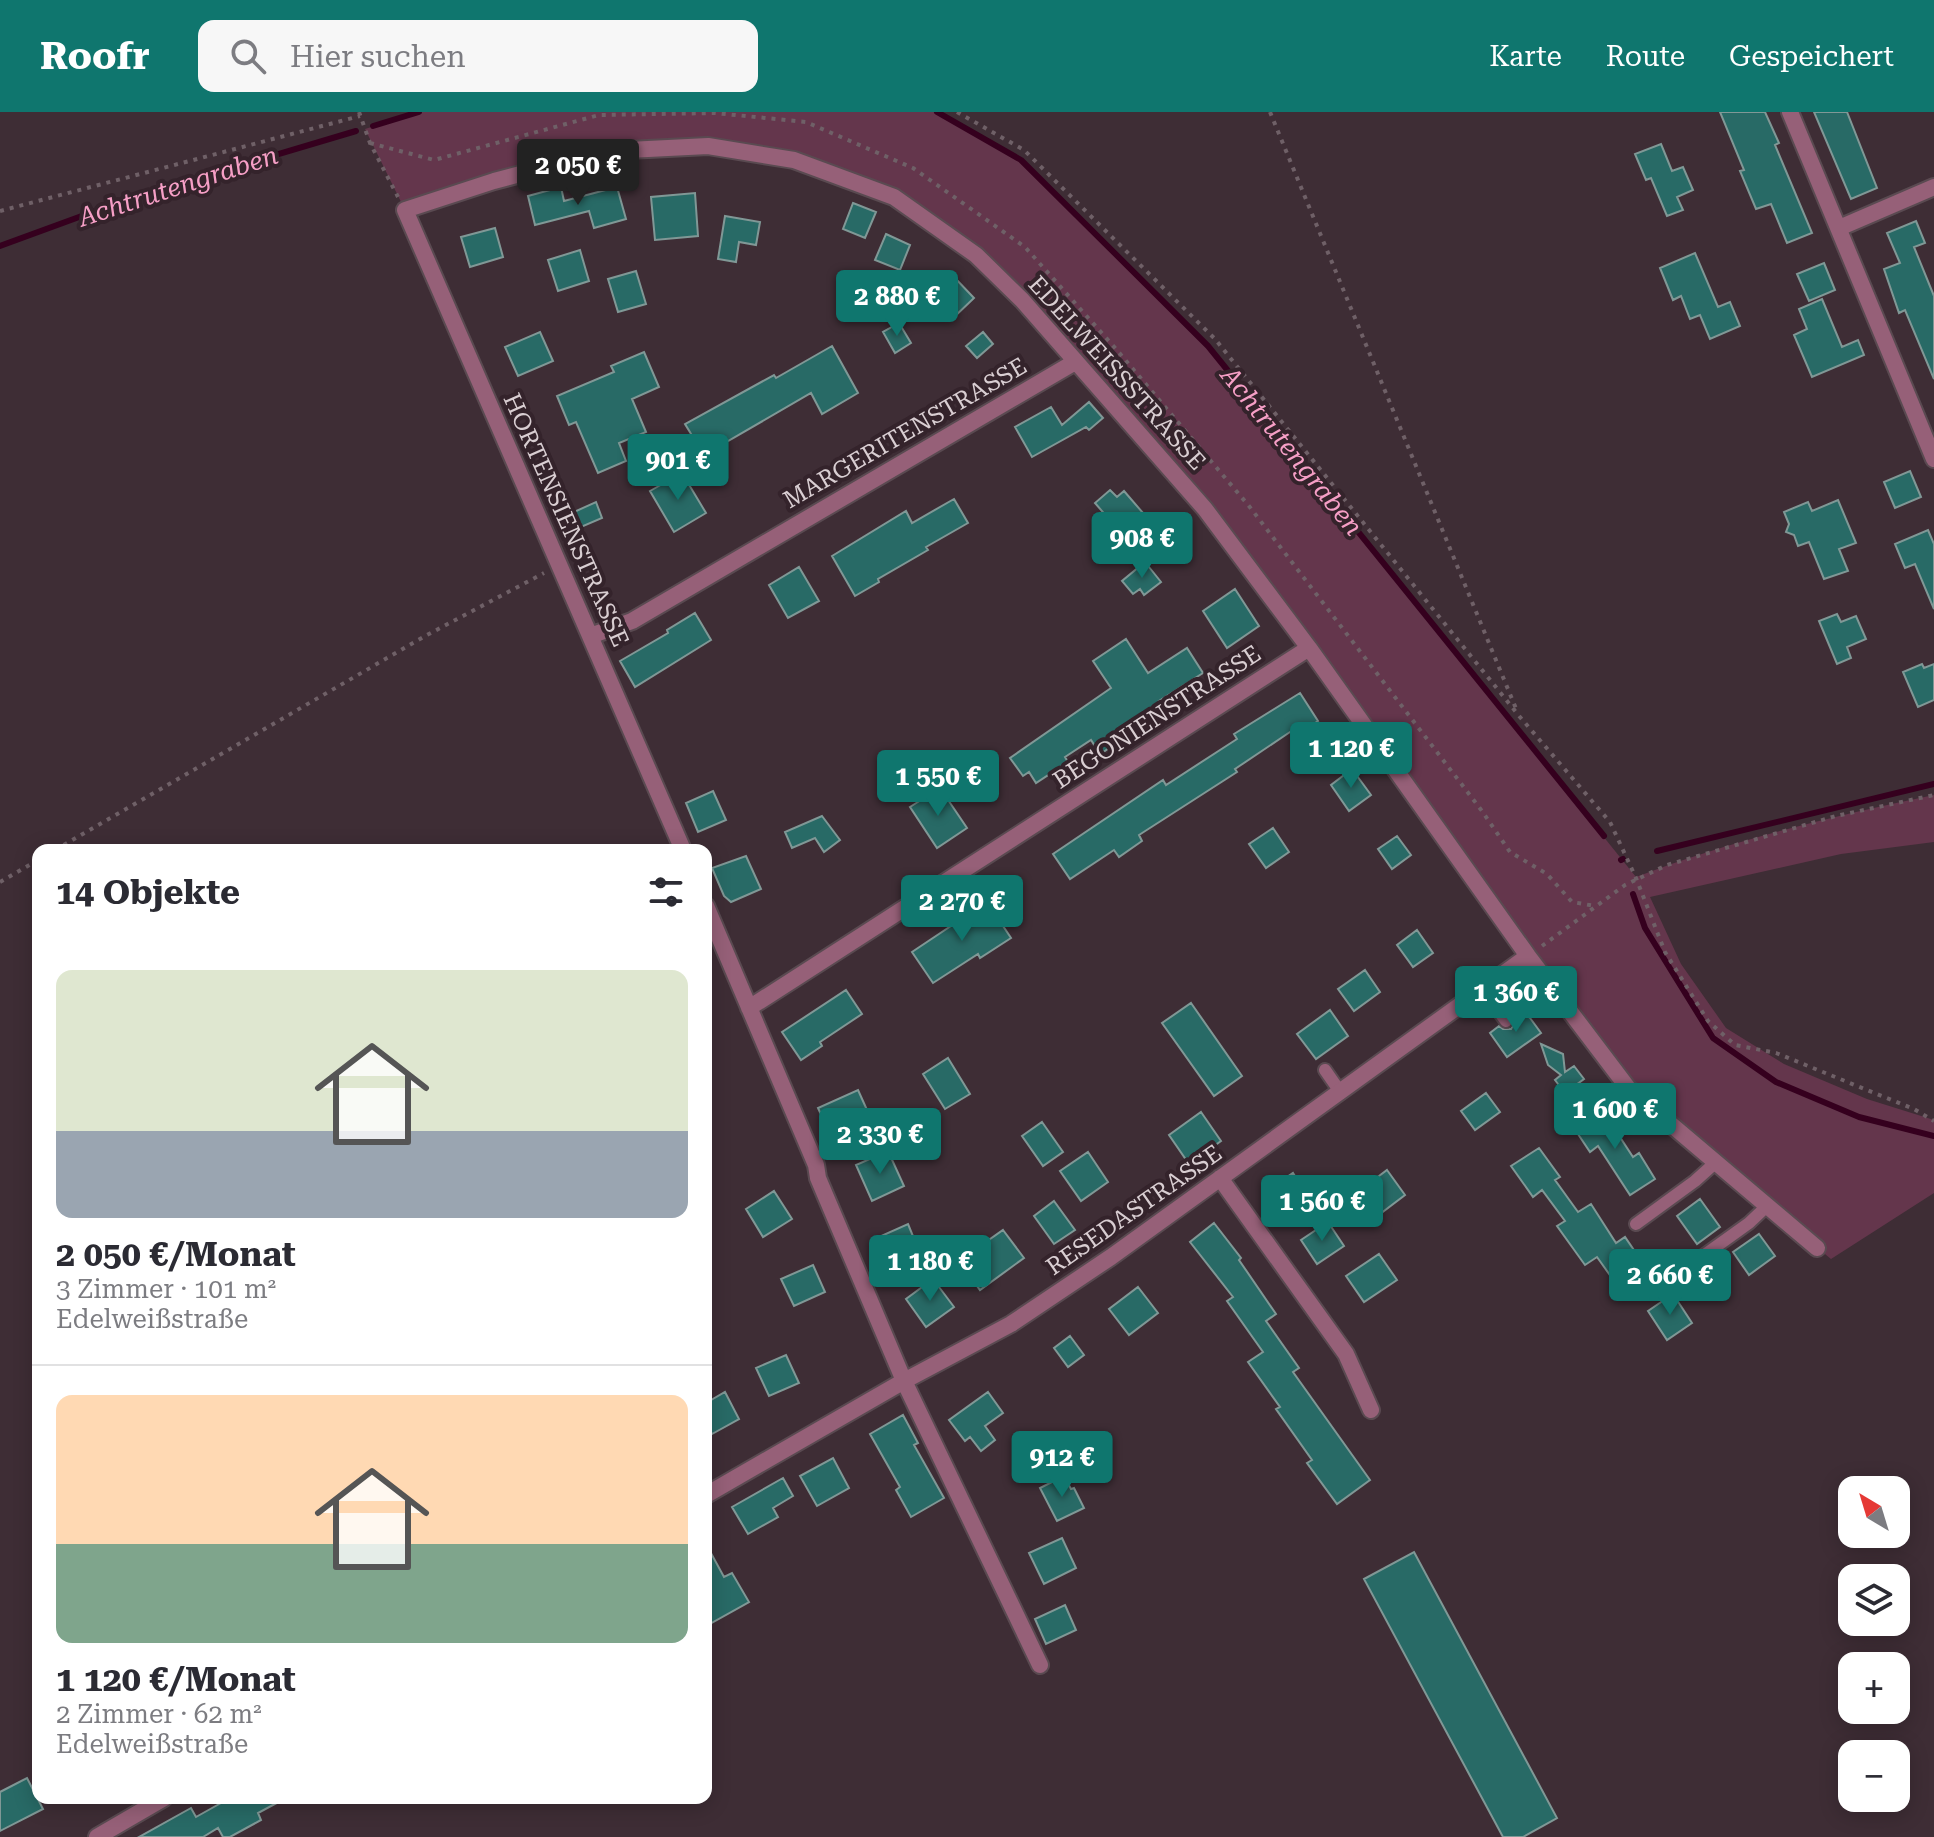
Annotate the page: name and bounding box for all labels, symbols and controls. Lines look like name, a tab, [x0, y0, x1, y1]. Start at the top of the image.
search box	[198, 20, 758, 92]
text: Roofr	[40, 34, 150, 78]
icon: search	[226, 34, 270, 78]
text: Hier suchen	[290, 39, 466, 74]
text: Karte	[1489, 40, 1562, 73]
text: Route	[1606, 40, 1685, 73]
text: Gespeichert	[1729, 40, 1894, 73]
pin: 2 050 €	[504, 139, 652, 207]
water label: Achtrutengraben	[73, 140, 282, 233]
text: 2 050 €	[535, 150, 621, 180]
pin: 2 880 €	[823, 270, 971, 338]
street label: EDELWEISSSTRASSE	[1023, 270, 1211, 476]
text: 2 880 €	[854, 281, 940, 311]
street label: MARGERITENSTRASSE	[778, 352, 1032, 514]
water label: Achtrutengraben	[1214, 359, 1369, 541]
street label: HORTENSIENSTRASSE	[497, 389, 635, 651]
pin: 901 €	[622, 434, 734, 502]
text: 901 €	[646, 445, 710, 475]
pin: 908 €	[1086, 512, 1198, 580]
text: 908 €	[1110, 523, 1174, 553]
street label: BEGONIENSTRASSE	[1048, 640, 1266, 794]
pin: 1 120 €	[1277, 722, 1425, 790]
text: 1 120 €	[1308, 733, 1394, 763]
pin: 1 550 €	[864, 750, 1012, 818]
text: 1 550 €	[895, 761, 981, 791]
icon: filters	[644, 870, 688, 914]
text: 14 Objekte	[56, 872, 240, 912]
pin: 2 270 €	[888, 875, 1036, 943]
text: 2 270 €	[919, 886, 1005, 916]
pin: 1 360 €	[1442, 966, 1590, 1034]
text: 1 360 €	[1473, 977, 1559, 1007]
icon: home	[300, 1022, 444, 1166]
pin: 1 600 €	[1541, 1083, 1689, 1151]
text: 1 600 €	[1572, 1094, 1658, 1124]
pin: 2 330 €	[806, 1108, 954, 1176]
text: 2 330 €	[837, 1119, 923, 1149]
street label: RESEDASTRASSE	[1041, 1139, 1227, 1281]
pin: 1 560 €	[1248, 1175, 1396, 1243]
text: 1 560 €	[1279, 1186, 1365, 1216]
text: 2 050 €/Monat	[56, 1234, 296, 1274]
pin: 1 180 €	[856, 1235, 1004, 1303]
text: 1 180 €	[887, 1246, 973, 1276]
pin: 2 660 €	[1596, 1249, 1744, 1317]
text: 2 660 €	[1627, 1260, 1713, 1290]
text: 3 Zimmer · 101 m²	[56, 1274, 276, 1304]
text: Edelweißstraße	[56, 1304, 248, 1334]
pin: 912 €	[1006, 1431, 1118, 1499]
text: 912 €	[1030, 1442, 1094, 1472]
icon: home	[300, 1447, 444, 1591]
north arrow	[1838, 1476, 1910, 1548]
map controls	[1838, 1476, 1910, 1812]
button: layers	[1838, 1564, 1910, 1636]
button: +	[1838, 1652, 1910, 1724]
text: 1 120 €/Monat	[56, 1659, 296, 1699]
text: 2 Zimmer · 62 m²	[56, 1699, 262, 1729]
text: Edelweißstraße	[56, 1729, 248, 1759]
button: −	[1838, 1740, 1910, 1812]

